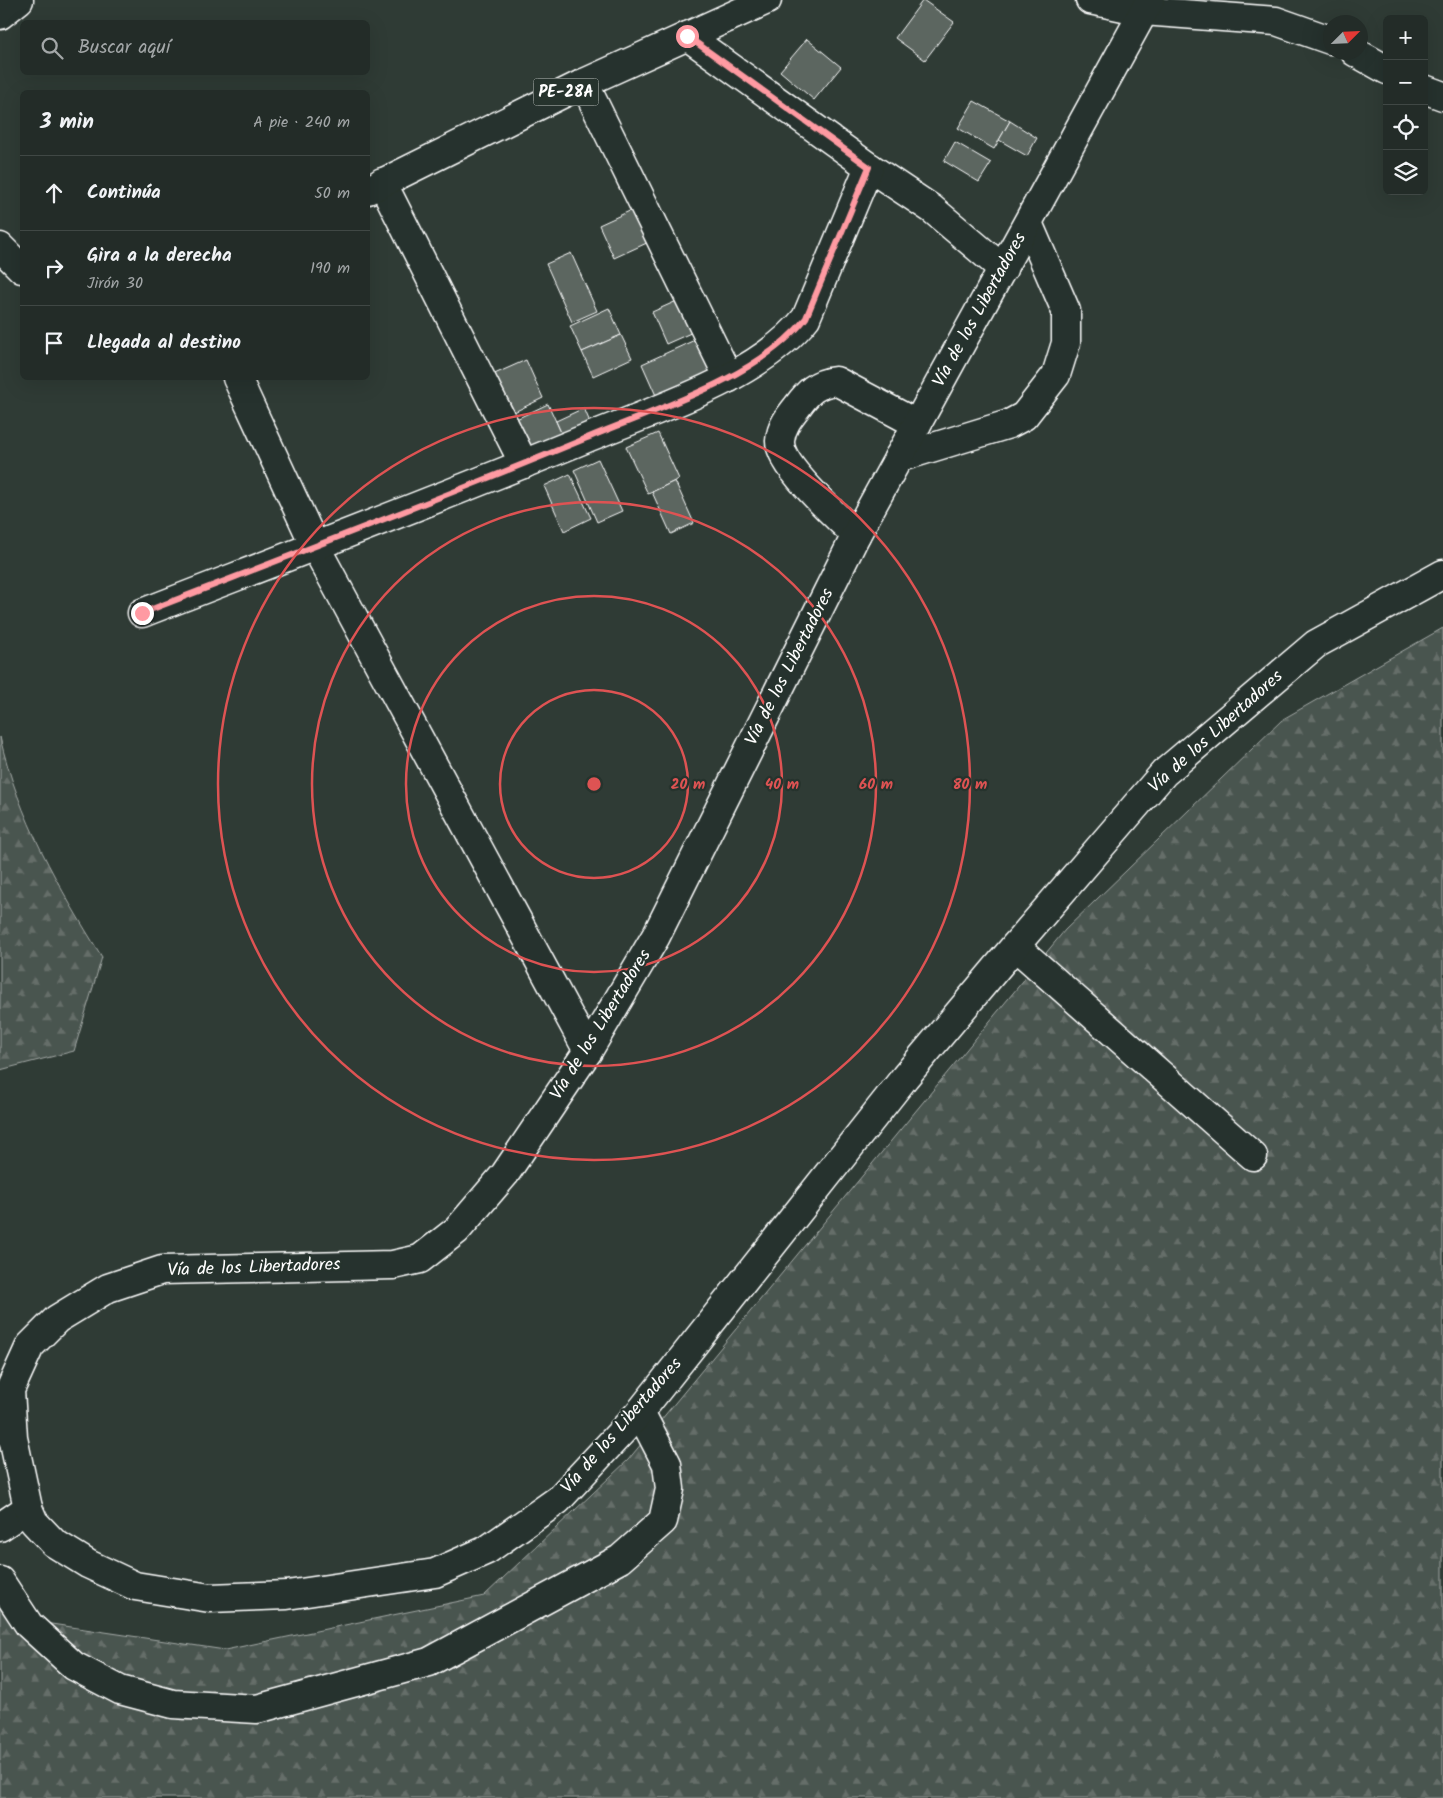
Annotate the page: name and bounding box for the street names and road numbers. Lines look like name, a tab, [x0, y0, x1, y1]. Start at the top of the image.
road number: PE-28A	[534, 78, 598, 105]
street label: Vía de los Libertadores	[925, 227, 1035, 393]
street label: Vía de los Libertadores	[738, 583, 842, 751]
street label: Vía de los Libertadores	[1142, 663, 1290, 801]
street label: Vía de los Libertadores	[543, 944, 659, 1106]
street label: Vía de los Libertadores	[167, 1250, 341, 1286]
street label: Vía de los Libertadores	[554, 1351, 690, 1501]

